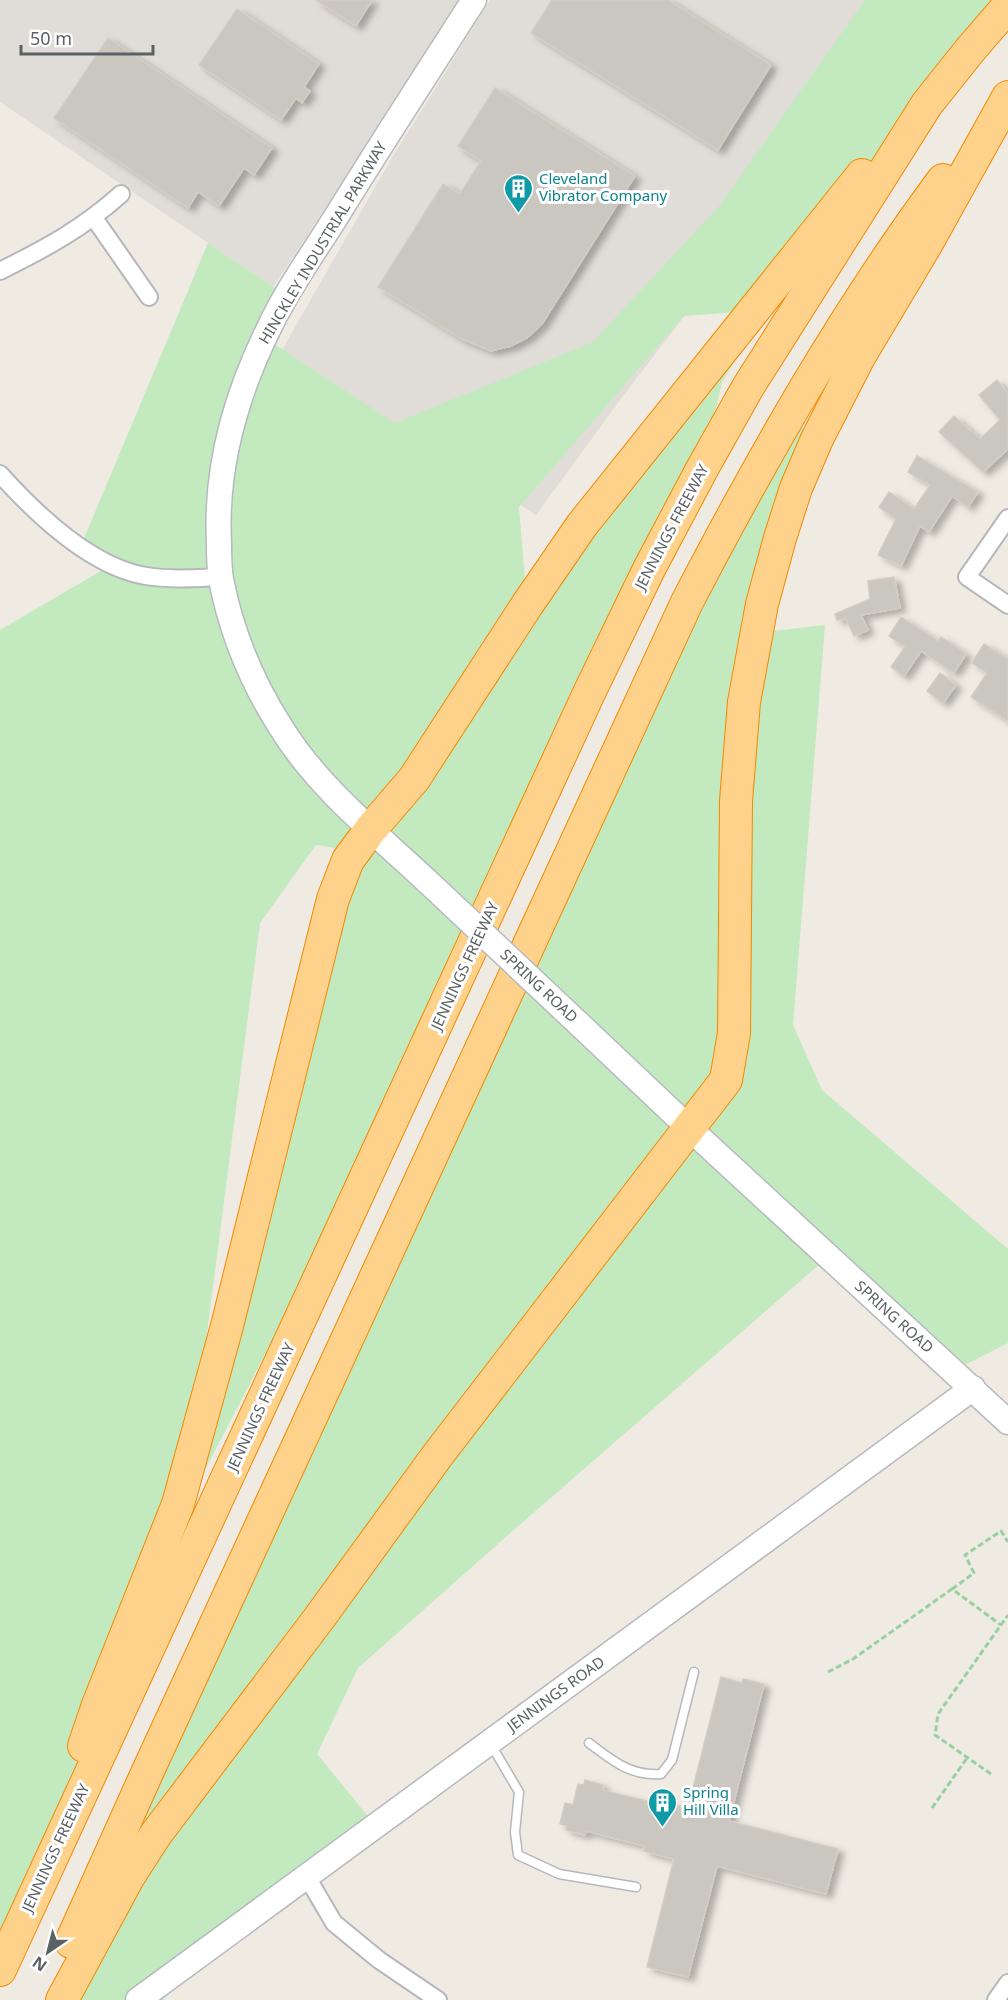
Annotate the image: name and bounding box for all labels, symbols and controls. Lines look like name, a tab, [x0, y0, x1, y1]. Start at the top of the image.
scale bar	[21, 18, 153, 56]
text: 50 m	[30, 26, 72, 50]
street label: HINCKLEY INDUSTRIAL PARKWAY	[254, 137, 391, 347]
place label: Cleveland Vibrator Company	[539, 168, 667, 205]
building icon: Cleveland Vibrator Company	[502, 172, 534, 214]
street label: JENNINGS FREEWAY	[629, 460, 713, 594]
street label: JENNINGS FREEWAY	[425, 898, 503, 1035]
street label: SPRING ROAD	[497, 944, 583, 1026]
street label: SPRING ROAD	[851, 1276, 938, 1357]
street label: JENNINGS FREEWAY	[221, 1339, 299, 1476]
street label: JENNINGS ROAD	[501, 1651, 608, 1737]
street label: JENNINGS FREEWAY	[16, 1780, 94, 1917]
place label: Spring Hill Villa	[683, 1782, 739, 1819]
building icon: Spring Hill Villa	[646, 1786, 678, 1828]
north arrow	[18, 1922, 78, 1982]
text: N	[28, 1952, 51, 1977]

